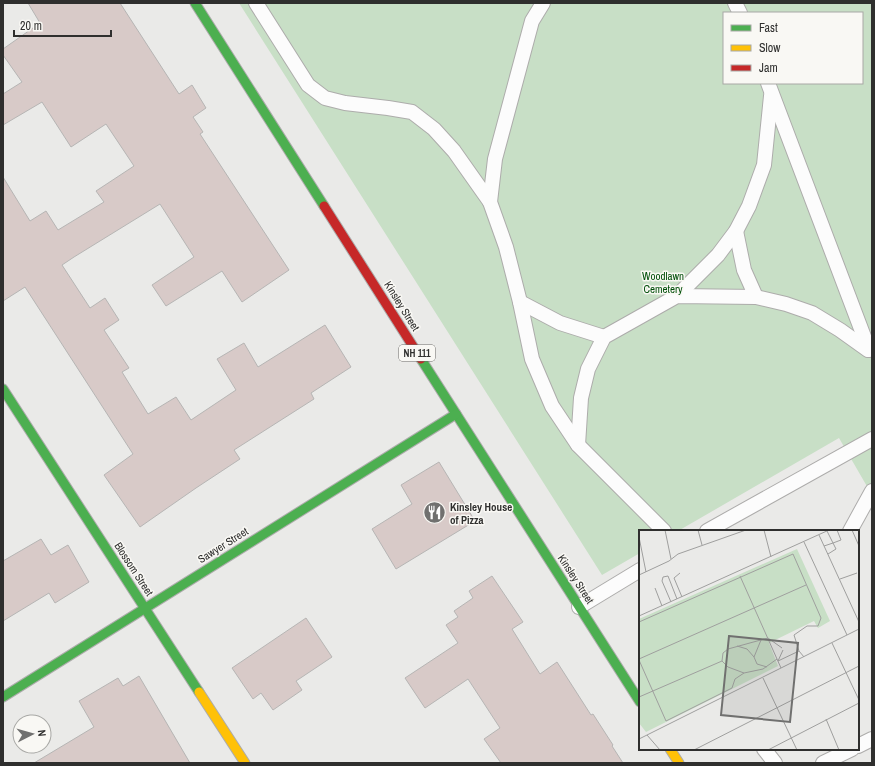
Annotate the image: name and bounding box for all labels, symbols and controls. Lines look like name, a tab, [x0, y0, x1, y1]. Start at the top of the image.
scale bar	[14, 12, 111, 38]
legend	[723, 12, 863, 84]
text: 20 m	[20, 18, 42, 34]
text: Fast	[759, 20, 778, 36]
text: Slow	[759, 40, 781, 56]
text: Jam	[759, 60, 778, 76]
park label: Woodlawn Cemetery	[642, 269, 684, 296]
street label: Kinsley Street	[381, 278, 423, 334]
road number: NH 111	[399, 345, 435, 361]
restaurant icon: Kinsley House of Pizza	[421, 500, 447, 526]
place label: Kinsley House of Pizza	[450, 500, 512, 527]
street label: Sawyer Street	[195, 524, 251, 566]
inset map	[639, 530, 859, 750]
street label: Blossom Street	[111, 540, 157, 599]
street label: Kinsley Street	[555, 552, 597, 607]
north arrow	[12, 714, 52, 754]
text: N	[35, 729, 49, 737]

